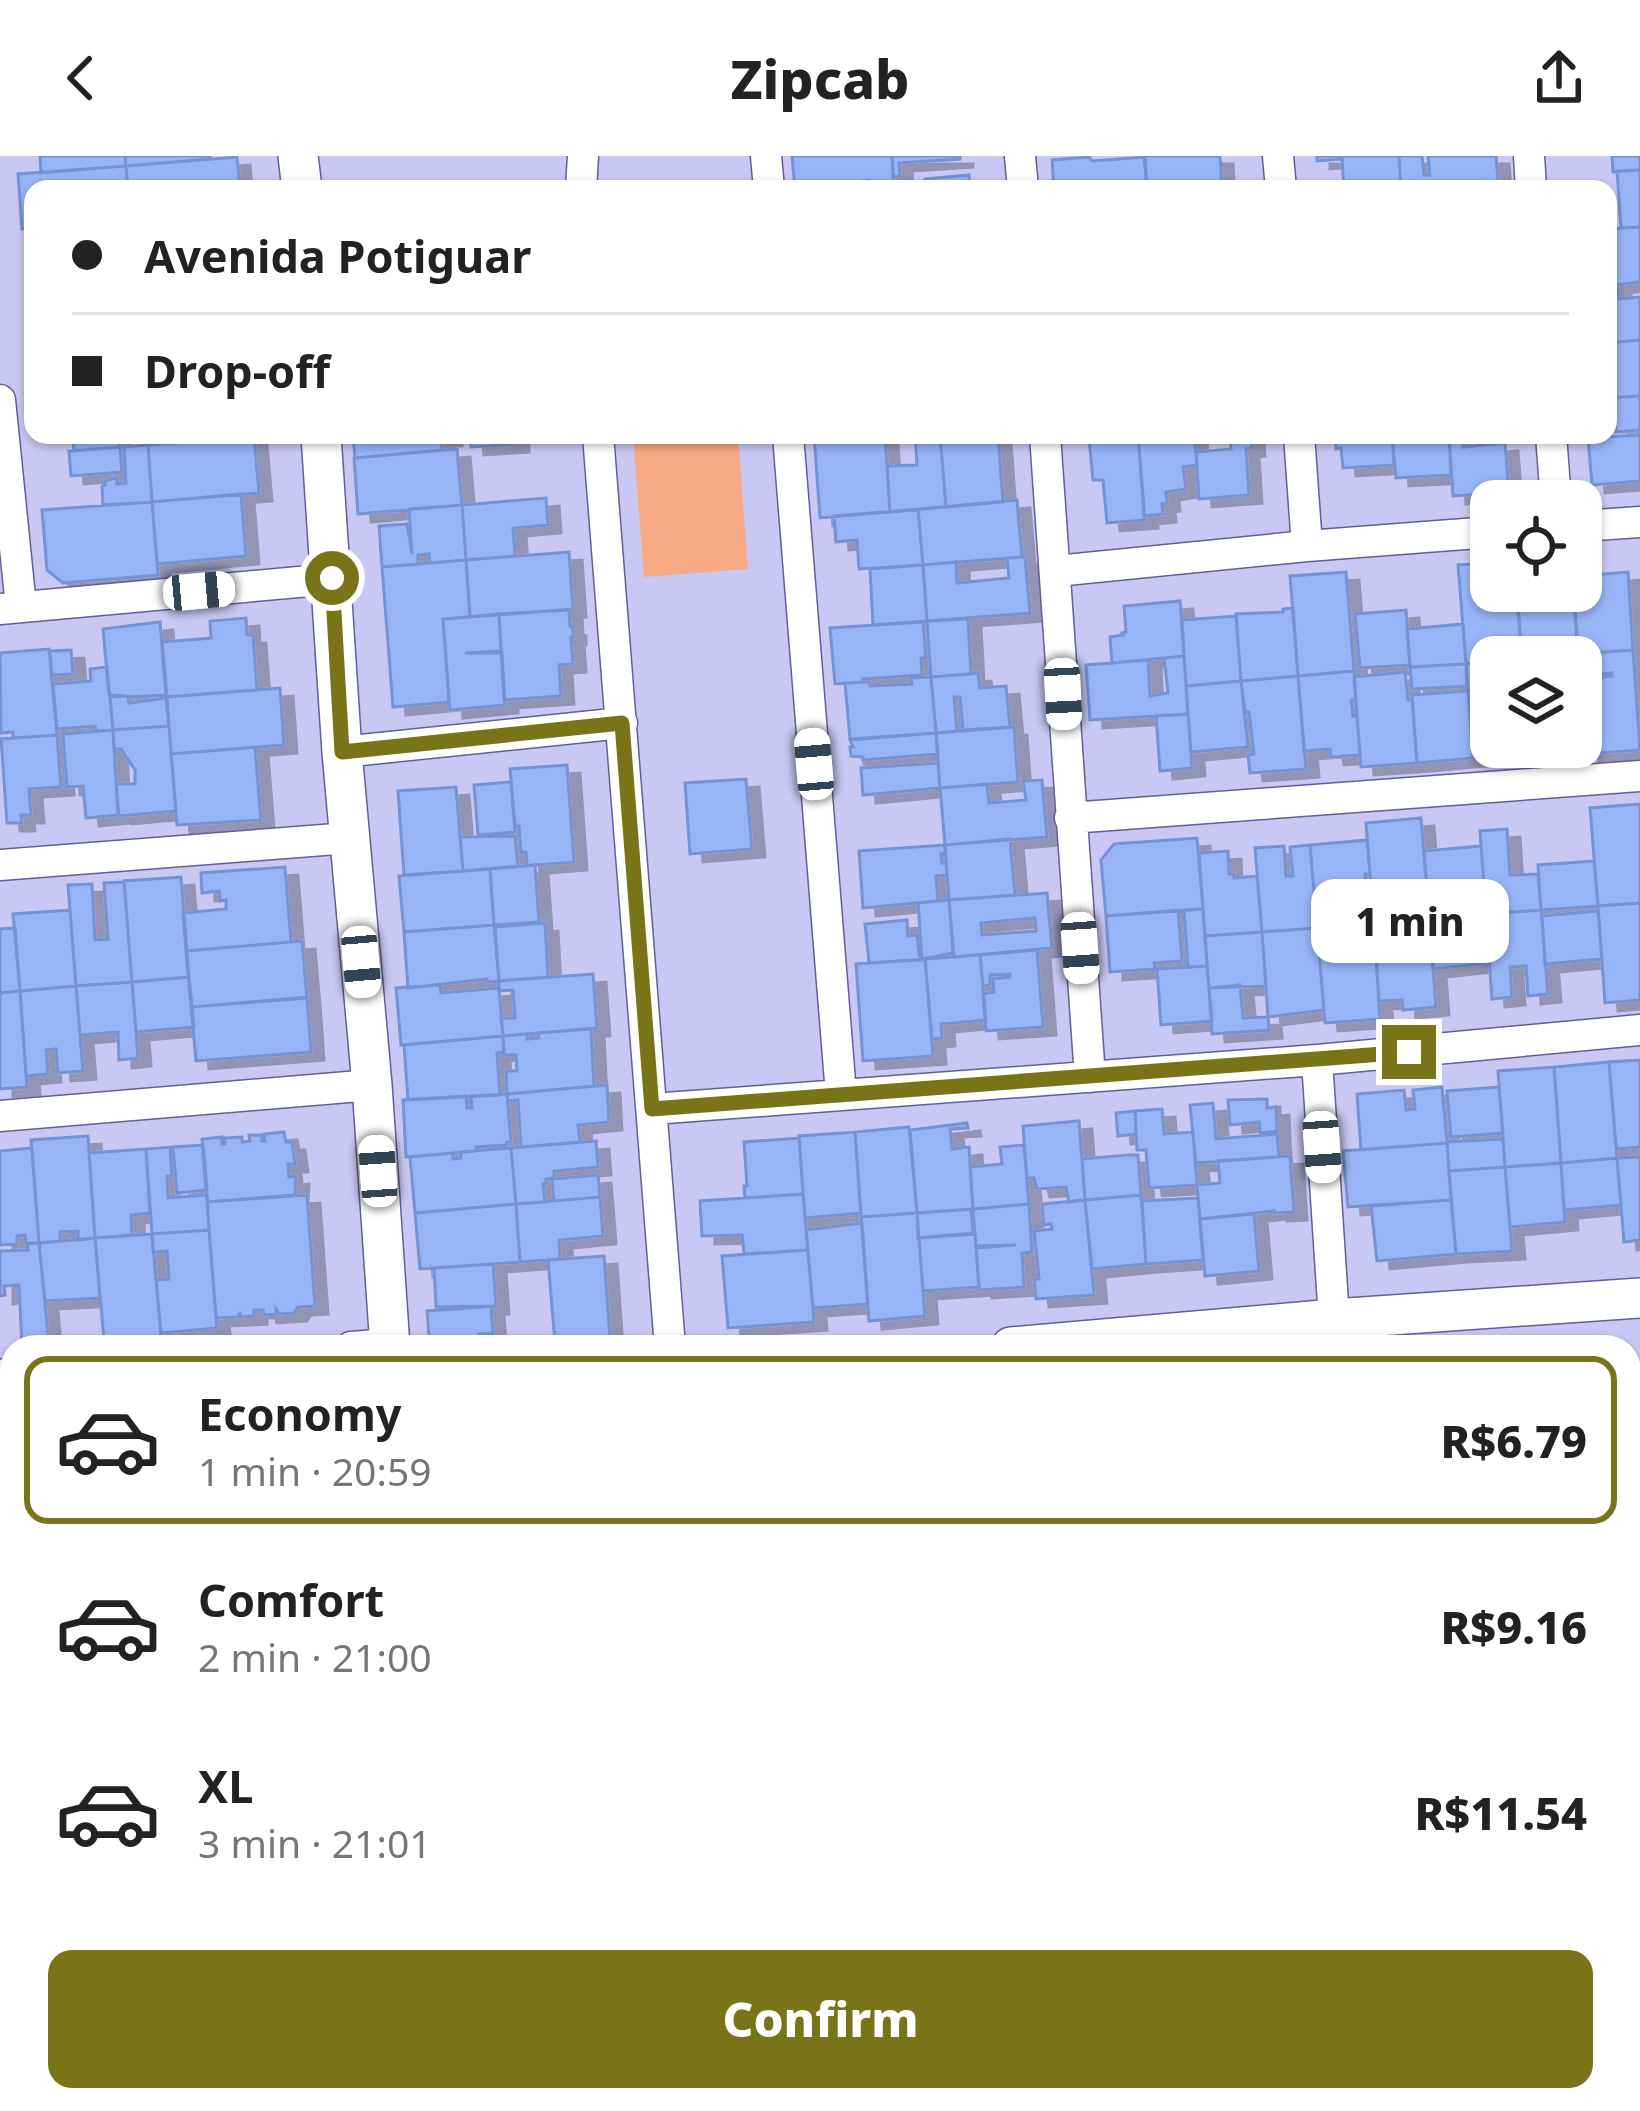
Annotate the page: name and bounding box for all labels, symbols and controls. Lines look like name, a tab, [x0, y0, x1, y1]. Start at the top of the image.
text: Zipcab	[730, 41, 910, 115]
icon: back	[48, 45, 114, 111]
icon: share	[1526, 45, 1592, 111]
text: Avenida Potiguar	[144, 225, 531, 286]
text: Drop-off	[144, 340, 330, 401]
map controls	[1470, 480, 1602, 768]
button: locate	[1470, 480, 1602, 612]
route start	[305, 551, 359, 605]
car	[162, 570, 236, 612]
button: layers	[1470, 636, 1602, 768]
car	[1043, 657, 1083, 731]
car	[793, 727, 835, 801]
callout: 1 min	[1310, 878, 1508, 962]
text: 1 min	[1356, 894, 1464, 947]
car	[1060, 911, 1100, 985]
car	[340, 925, 382, 999]
route end	[1382, 1025, 1436, 1079]
car	[1302, 1110, 1342, 1184]
car	[358, 1134, 398, 1208]
text: Economy	[198, 1383, 402, 1444]
icon: car	[54, 1386, 162, 1494]
text: R$6.79	[1440, 1410, 1587, 1471]
text: 1 min · 20:59	[198, 1444, 432, 1497]
text: Comfort	[198, 1569, 384, 1630]
icon: car	[54, 1572, 162, 1680]
text: R$9.16	[1440, 1596, 1587, 1657]
text: 2 min · 21:00	[198, 1630, 432, 1683]
text: XL	[198, 1755, 253, 1816]
icon: car	[54, 1758, 162, 1866]
text: R$11.54	[1414, 1782, 1587, 1843]
text: 3 min · 21:01	[198, 1816, 432, 1869]
button: Confirm	[48, 1950, 1593, 2088]

